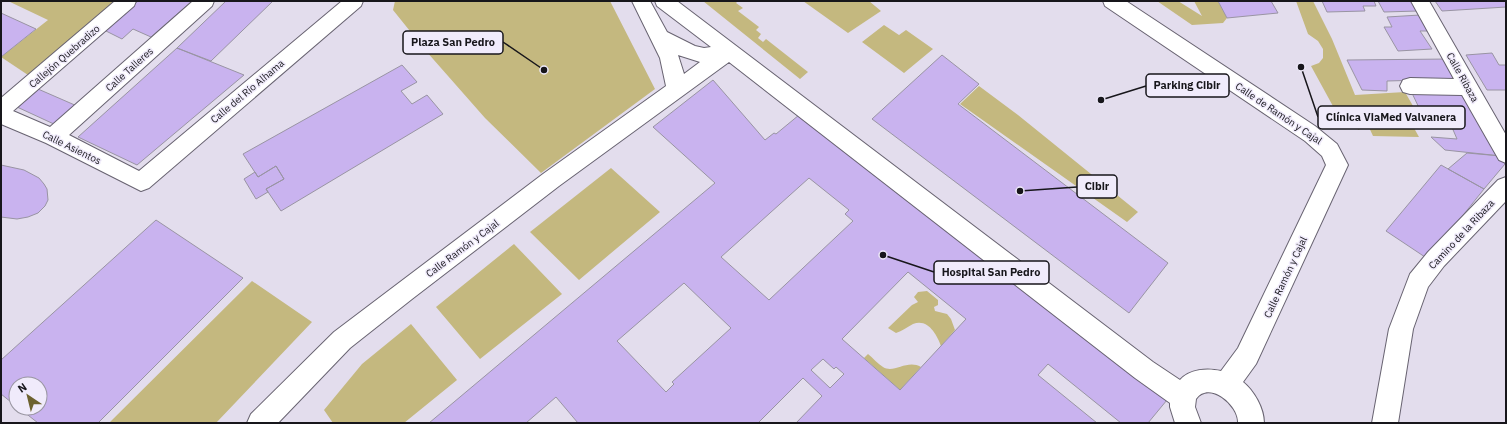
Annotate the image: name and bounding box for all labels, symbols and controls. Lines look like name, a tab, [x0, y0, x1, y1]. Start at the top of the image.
street label: Callejón Quebradizo	[26, 22, 103, 91]
callout: Plaza San Pedro	[403, 31, 503, 54]
text: Plaza San Pedro	[411, 35, 495, 49]
street label: Calle Talleres	[103, 44, 156, 94]
street label: Calle Ribaza	[1444, 50, 1482, 105]
street label: Calle del Río Alhama	[208, 56, 287, 126]
callout: Parking Cibir	[1146, 74, 1229, 97]
text: Parking Cibir	[1153, 78, 1221, 92]
street label: Calle de Ramón y Cajal	[1233, 80, 1325, 147]
callout: Clínica ViaMed Valvanera	[1318, 106, 1465, 129]
text: Clínica ViaMed Valvanera	[1326, 110, 1456, 124]
street label: Calle Asientos	[40, 128, 103, 167]
callout: Cibir	[1077, 175, 1117, 198]
text: Cibir	[1085, 179, 1110, 193]
street label: Camino de la Ribaza	[1426, 196, 1497, 272]
street label: Calle Ramón y Cajal	[423, 216, 502, 280]
street label: Calle Ramón y Cajal	[1261, 234, 1310, 320]
callout: Hospital San Pedro	[934, 261, 1049, 284]
text: Hospital San Pedro	[942, 265, 1040, 279]
north arrow	[8, 376, 48, 416]
text: N	[15, 380, 30, 396]

